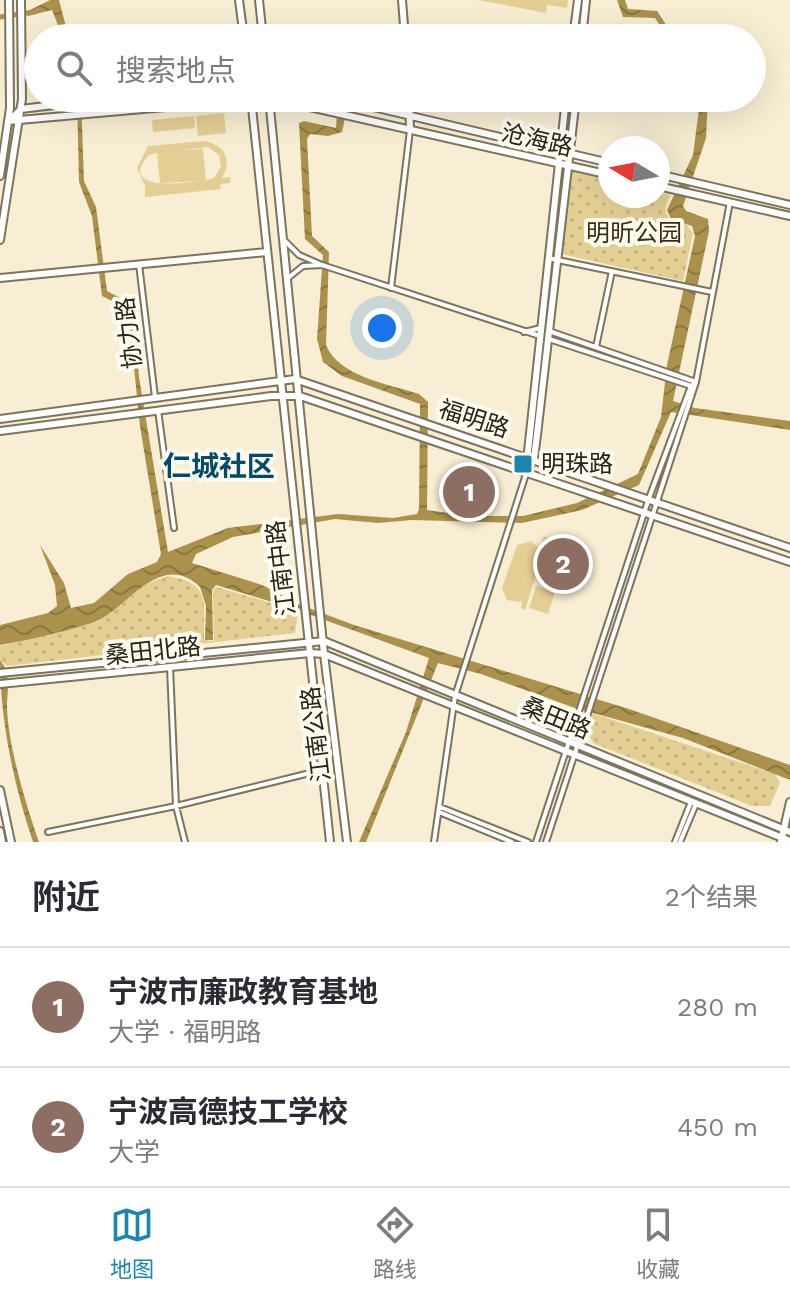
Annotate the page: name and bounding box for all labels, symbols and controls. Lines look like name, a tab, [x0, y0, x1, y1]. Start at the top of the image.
search box	[24, 24, 766, 112]
icon: search	[52, 46, 96, 90]
text: 搜索地点	[116, 53, 236, 88]
street label: 沧海路	[499, 118, 575, 162]
north arrow	[598, 136, 670, 208]
park label: 明昕公园	[586, 219, 682, 247]
street label: 协力路	[111, 296, 147, 370]
your location	[362, 308, 402, 348]
street label: 福明路	[435, 395, 513, 443]
district label: 仁城社区	[163, 450, 275, 483]
place label: 明珠路	[541, 450, 613, 478]
marker: 明珠路	[512, 453, 534, 475]
pin: 1	[443, 462, 495, 522]
street label: 江南中路	[261, 519, 301, 617]
pin: 2	[537, 534, 589, 594]
street label: 桑田北路	[104, 632, 202, 670]
street label: 江南公路	[296, 685, 336, 783]
street label: 桑田路	[517, 692, 595, 744]
text: 附近	[32, 877, 100, 917]
text: 2个结果	[665, 882, 758, 912]
text: 宁波市廉政教育基地	[108, 974, 378, 1009]
text: 1	[52, 992, 64, 1022]
text: 280 m	[677, 992, 758, 1022]
text: 大学 · 福明路	[108, 1017, 262, 1047]
text: 宁波高德技工学校	[108, 1094, 348, 1129]
text: 2	[50, 1112, 66, 1142]
text: 450 m	[677, 1112, 758, 1142]
text: 大学	[108, 1137, 160, 1167]
tab: 地图	[110, 1203, 154, 1283]
tab: 路线	[373, 1203, 417, 1283]
tab: 收藏	[636, 1203, 680, 1283]

